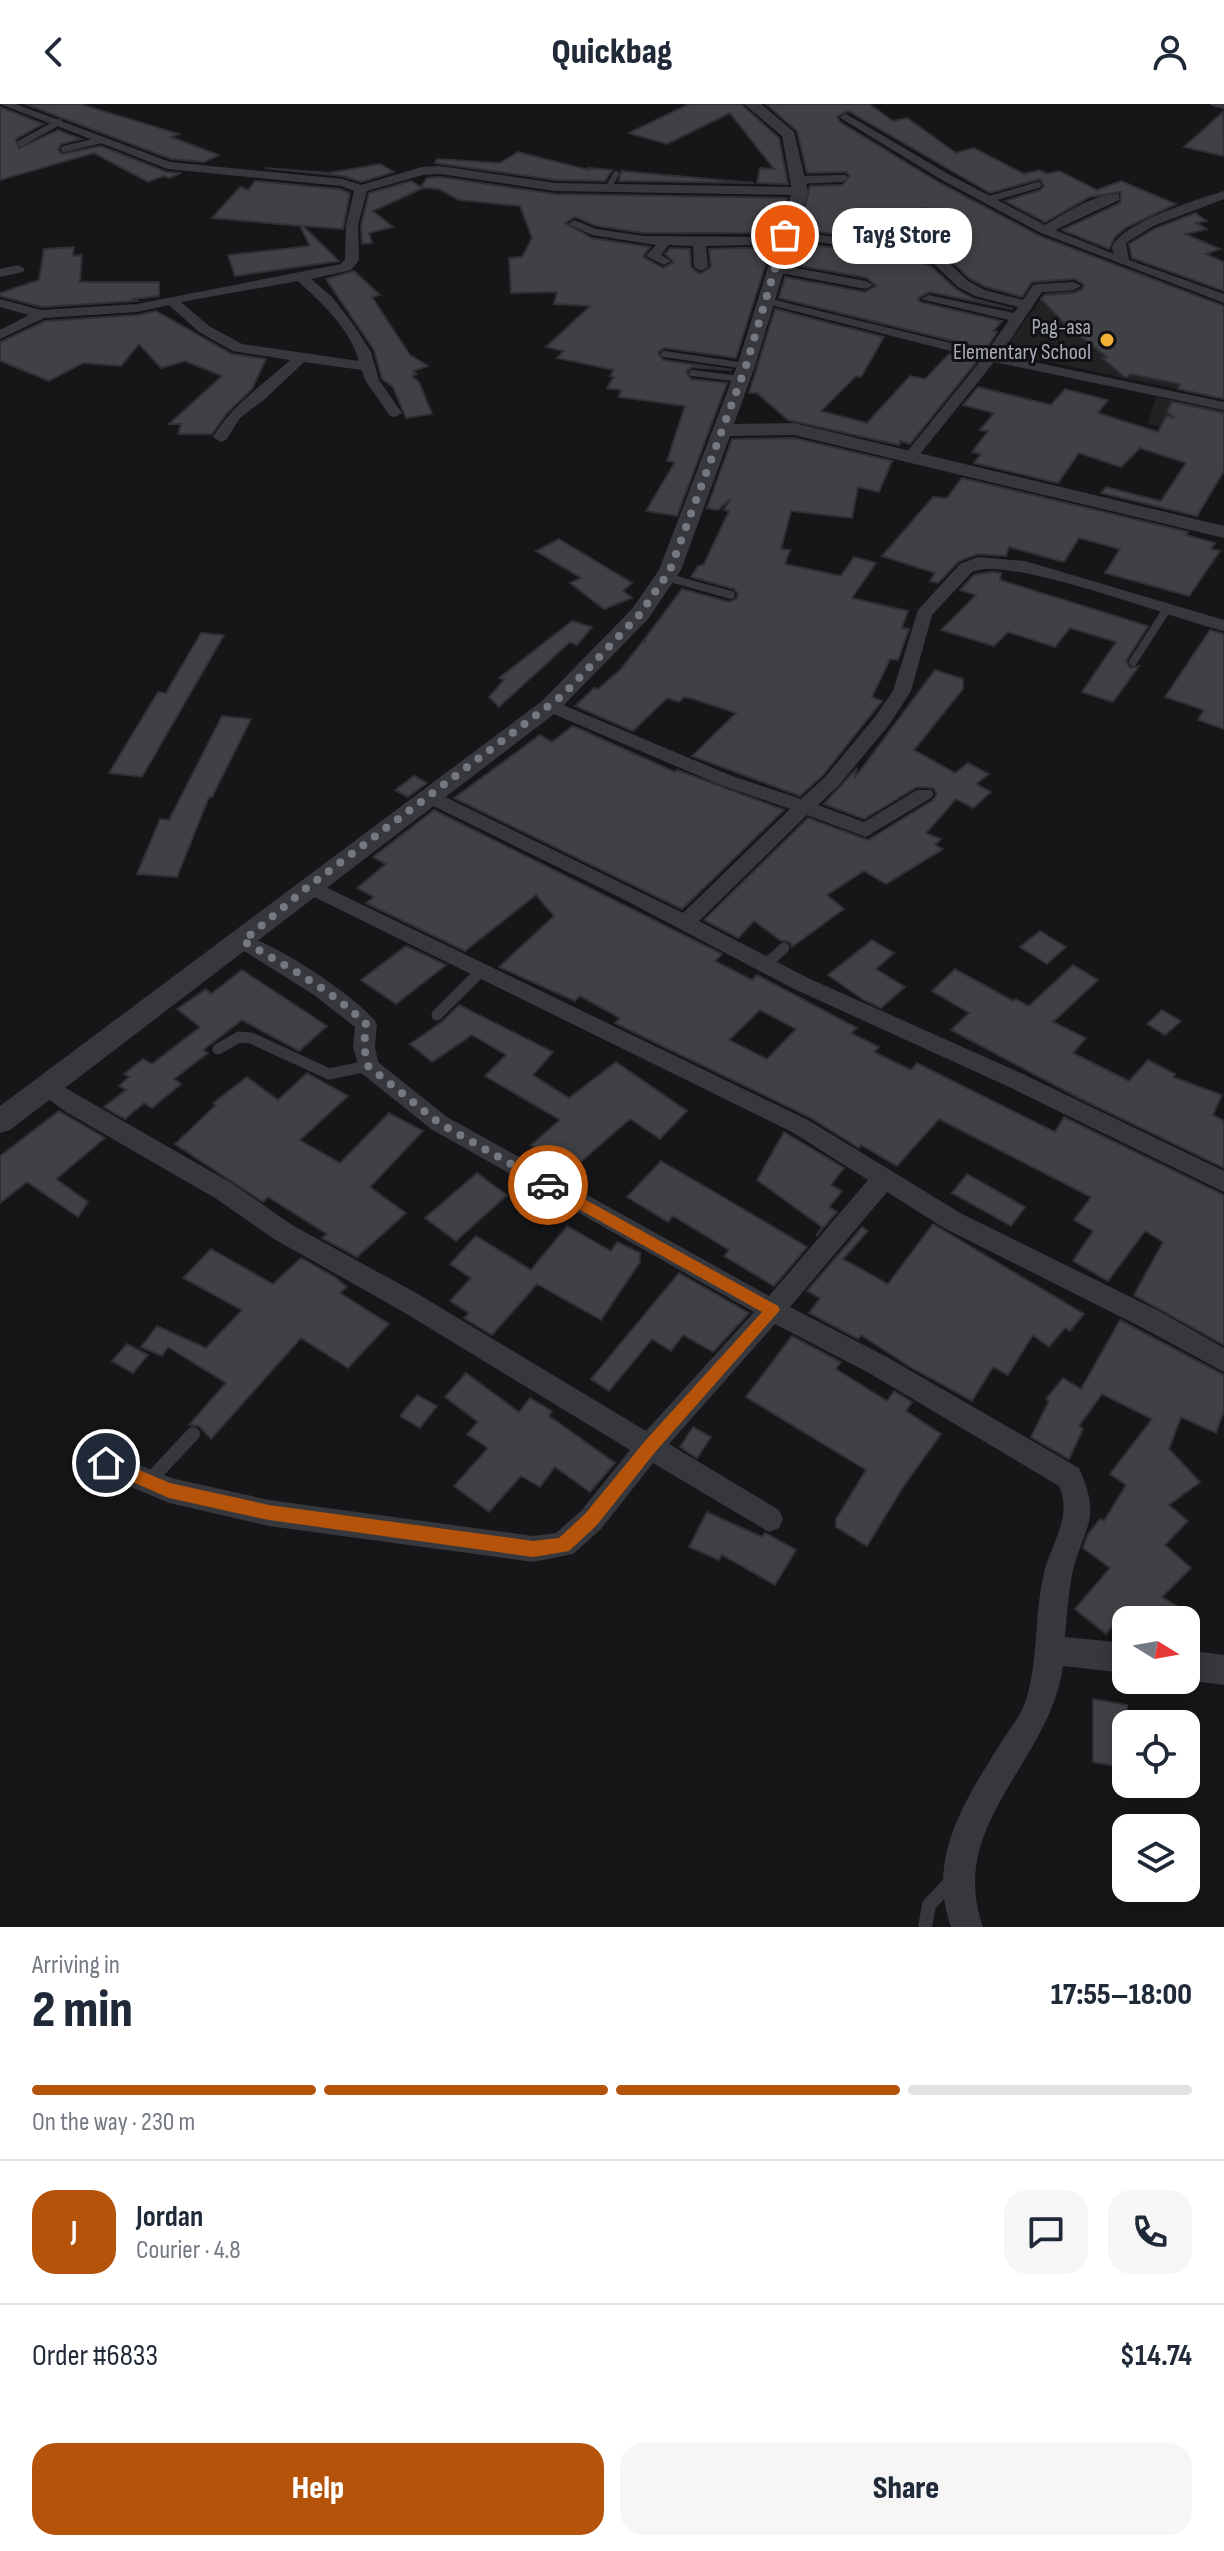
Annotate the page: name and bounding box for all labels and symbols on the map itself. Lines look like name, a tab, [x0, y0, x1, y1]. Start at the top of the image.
pin	[751, 201, 819, 269]
callout: Tayg Store	[833, 207, 973, 263]
place label: Pag-asa Elementary School	[953, 314, 1091, 366]
marker: Pag-asa Elementary School	[1098, 331, 1116, 349]
courier	[508, 1145, 588, 1225]
pin	[72, 1429, 140, 1497]
north arrow	[1112, 1606, 1200, 1694]

